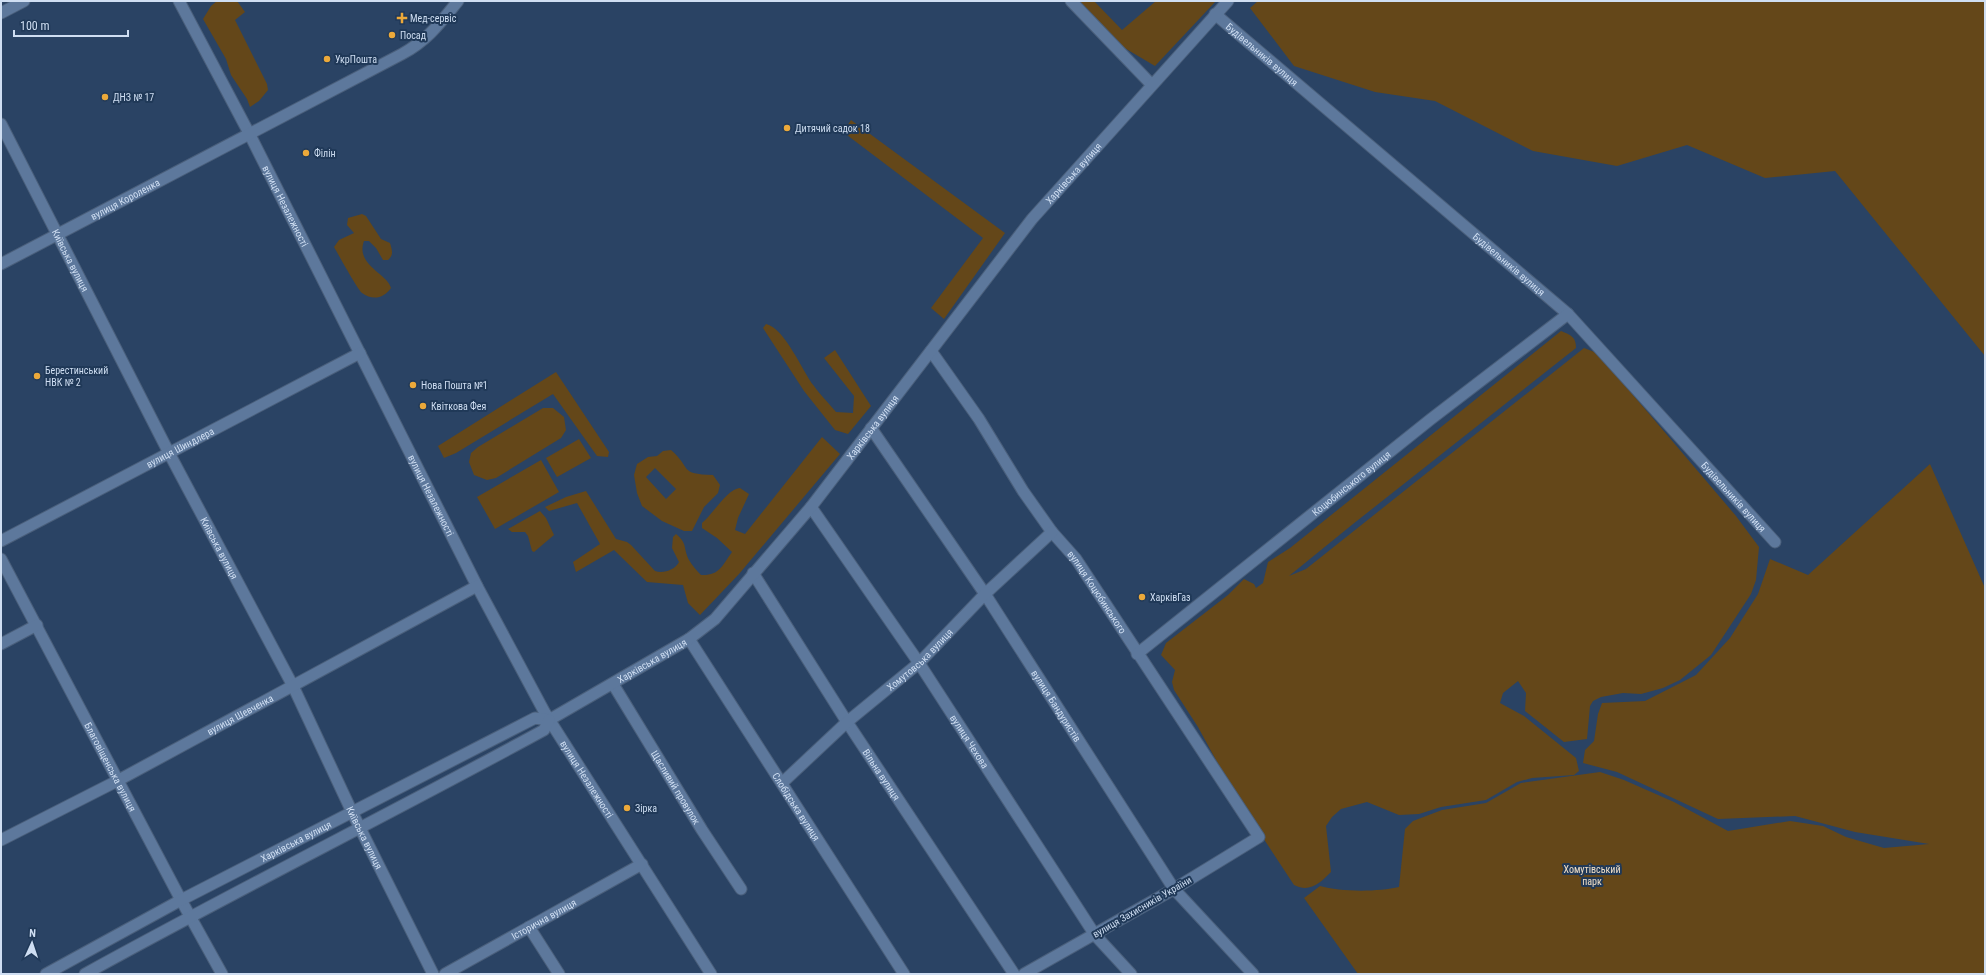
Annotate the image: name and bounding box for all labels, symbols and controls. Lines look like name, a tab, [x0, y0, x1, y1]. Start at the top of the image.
scale bar	[14, 12, 128, 38]
marker: Мед-сервіс	[397, 13, 407, 23]
place label: Мед-сервіс	[410, 13, 457, 24]
text: 100 m	[20, 19, 50, 33]
street label: Будівельників вулиця	[1224, 21, 1300, 88]
marker: Посад	[387, 30, 397, 40]
place label: Посад	[400, 30, 427, 41]
marker: УкрПошта	[322, 54, 332, 64]
place label: УкрПошта	[335, 54, 377, 65]
marker: ДНЗ № 17	[100, 92, 110, 102]
place label: ДНЗ № 17	[113, 92, 154, 103]
marker: Дитячий садок 18	[782, 123, 792, 133]
place label: Дитячий садок 18	[795, 123, 870, 134]
street label: Харківська вулиця	[1043, 140, 1104, 206]
place label: Філін	[314, 147, 336, 159]
marker: Філін	[301, 148, 311, 158]
street label: вулиця Незалежності	[261, 163, 311, 248]
street label: вулиця Короленка	[89, 176, 162, 222]
street label: Київська вулиця	[50, 227, 91, 293]
street label: Будівельників вулиця	[1471, 230, 1547, 298]
place label: Берестинський НВК № 2	[45, 365, 108, 388]
marker: Берестинський НВК № 2	[32, 371, 42, 381]
marker: Нова Пошта №1	[408, 380, 418, 390]
place label: Нова Пошта №1	[421, 380, 488, 391]
street label: Харківська вулиця	[844, 393, 901, 461]
place label: Квіткова Фея	[431, 400, 486, 412]
marker: Квіткова Фея	[418, 401, 428, 411]
street label: вулиця Шиндлера	[144, 425, 216, 470]
street label: Коцюбинського вулиця	[1310, 448, 1393, 518]
street label: вулиця Незалежності	[406, 453, 456, 538]
street label: Будівельників вулиця	[1699, 459, 1769, 534]
street label: Київська вулиця	[199, 515, 241, 581]
street label: вулиця Коцюбинського	[1066, 548, 1129, 635]
marker: ХарківГаз	[1137, 592, 1147, 602]
place label: ХарківГаз	[1150, 592, 1190, 603]
street label: Хомутовська вулиця	[884, 626, 955, 693]
street label: Харківська вулиця	[615, 636, 689, 685]
street label: вулиця Бандуристів	[1030, 668, 1084, 743]
street label: вулиця Шевченка	[205, 692, 275, 737]
street label: вулиця Чехова	[948, 713, 991, 770]
street label: Благовіщенська вулиця	[83, 720, 139, 813]
street label: вулиця Незалежності	[558, 738, 616, 820]
street label: Вільна вулиця	[861, 747, 903, 802]
street label: Щасливий провулок	[649, 748, 703, 826]
street label: Слобідська вулиця	[771, 770, 823, 843]
marker: Зірка	[622, 803, 632, 813]
place label: Зірка	[635, 803, 657, 814]
street label: Київська вулиця	[345, 804, 385, 871]
street label: Харківська вулиця	[259, 818, 333, 864]
park label: Хомутівський парк	[1563, 864, 1621, 887]
street label: вулиця Захисників України	[1091, 874, 1193, 940]
street label: Історична вулиця	[509, 896, 578, 941]
north arrow	[12, 923, 52, 963]
text: N	[29, 927, 36, 940]

